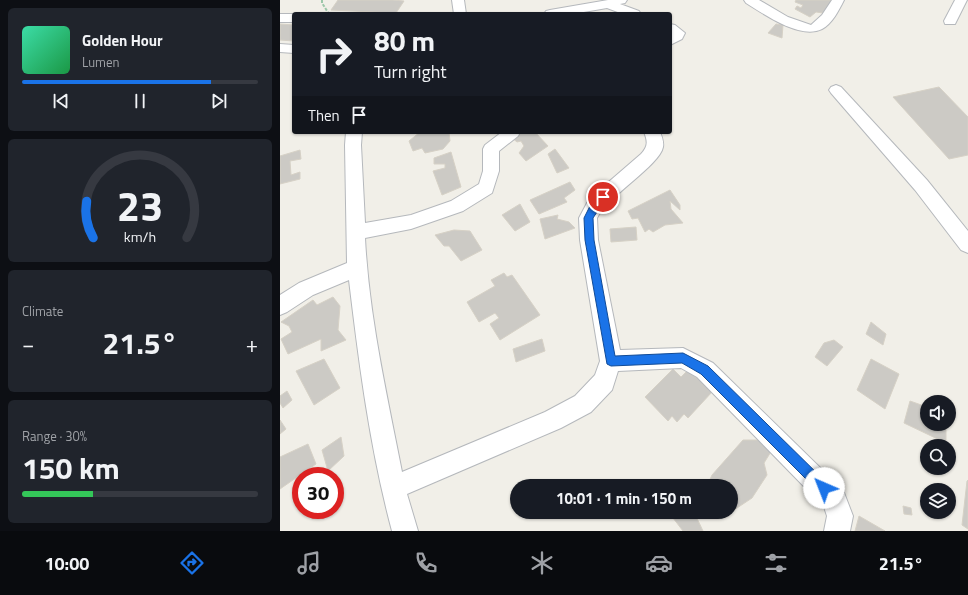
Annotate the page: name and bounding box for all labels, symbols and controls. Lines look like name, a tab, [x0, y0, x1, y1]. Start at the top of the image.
text: 80 m	[374, 19, 435, 62]
icon: right	[308, 28, 360, 80]
text: Golden Hour	[82, 29, 163, 52]
text: Lumen	[82, 52, 119, 72]
text: Turn right	[374, 58, 447, 85]
icon: previous	[50, 90, 72, 112]
icon: pause	[129, 90, 151, 112]
icon: next	[208, 90, 230, 112]
text: Then	[308, 104, 340, 127]
icon: arrive	[348, 104, 370, 126]
text: 23	[117, 174, 163, 237]
pin	[586, 180, 620, 214]
icon: arrive	[592, 186, 614, 208]
text: km/h	[124, 226, 156, 248]
text: Climate	[22, 301, 63, 321]
text: 21.5°	[103, 320, 177, 366]
text: −	[22, 327, 34, 361]
text: +	[246, 327, 258, 361]
map controls	[920, 395, 956, 519]
button: sound	[920, 395, 956, 431]
text: Range · 30%	[22, 426, 87, 446]
button: search	[920, 439, 956, 475]
text: 150 km	[22, 445, 120, 491]
speed limit sign: 30	[292, 467, 344, 519]
position arrow	[803, 467, 845, 509]
button: layers	[920, 483, 956, 519]
text: 10:01 · 1 min · 150 m	[556, 487, 692, 510]
icon: directions	[178, 549, 206, 577]
icon: music	[295, 549, 323, 577]
icon: phone	[412, 549, 440, 577]
icon: climate	[528, 549, 556, 577]
icon: car	[645, 549, 673, 577]
icon: filters	[762, 549, 790, 577]
text: 10:00	[44, 550, 89, 577]
text: 21.5°	[879, 550, 924, 577]

